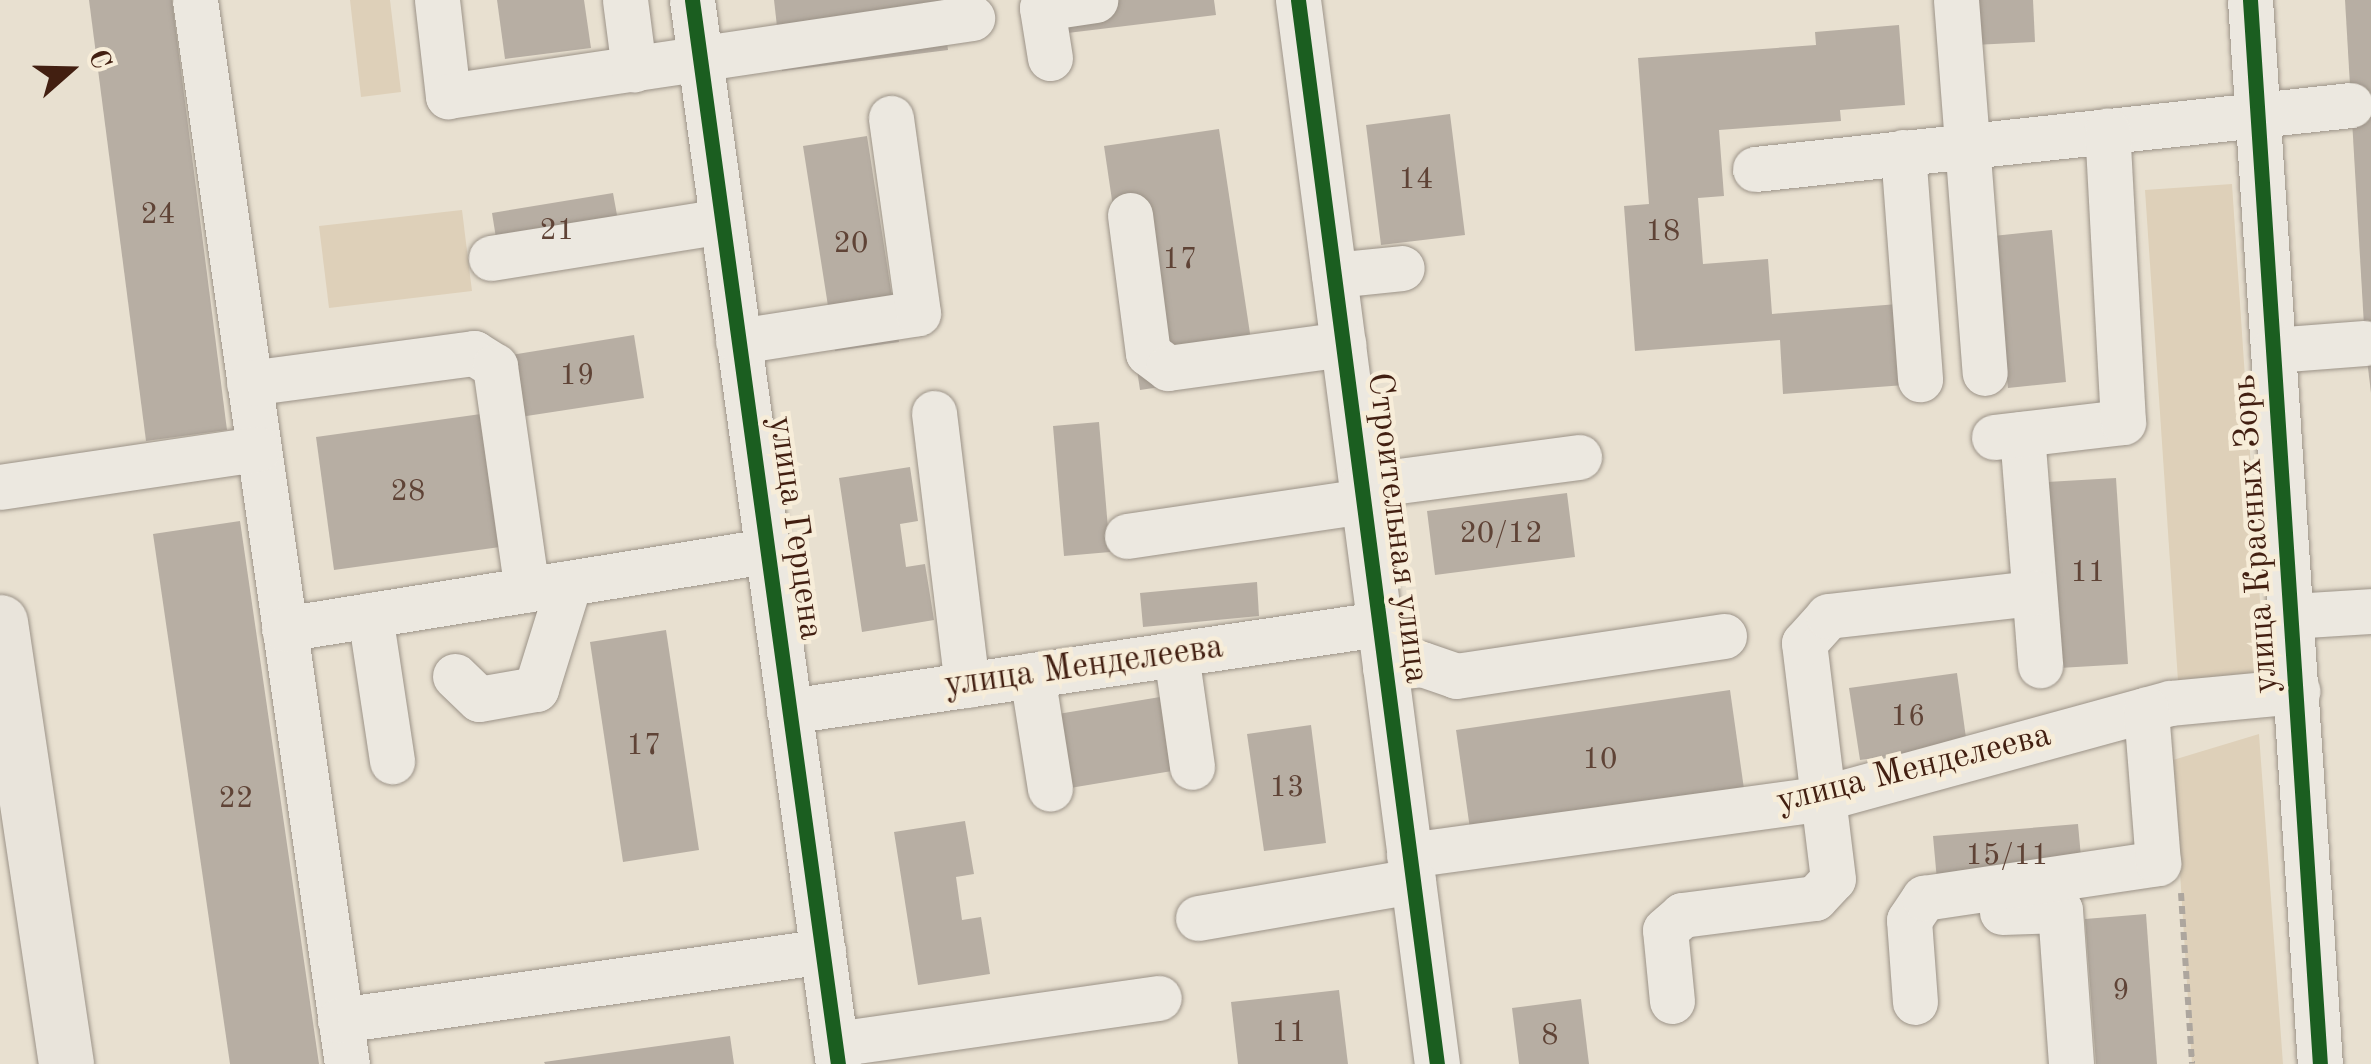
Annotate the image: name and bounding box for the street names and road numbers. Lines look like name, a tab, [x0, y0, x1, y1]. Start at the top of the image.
street label: Строительная улица	[1357, 370, 1437, 686]
street label: улица Красных Зорь	[2224, 373, 2288, 695]
street label: улица Герцена	[759, 413, 831, 643]
street label: улица Менделеева	[942, 627, 1226, 707]
street label: улица Менделеева	[1773, 715, 2055, 823]

